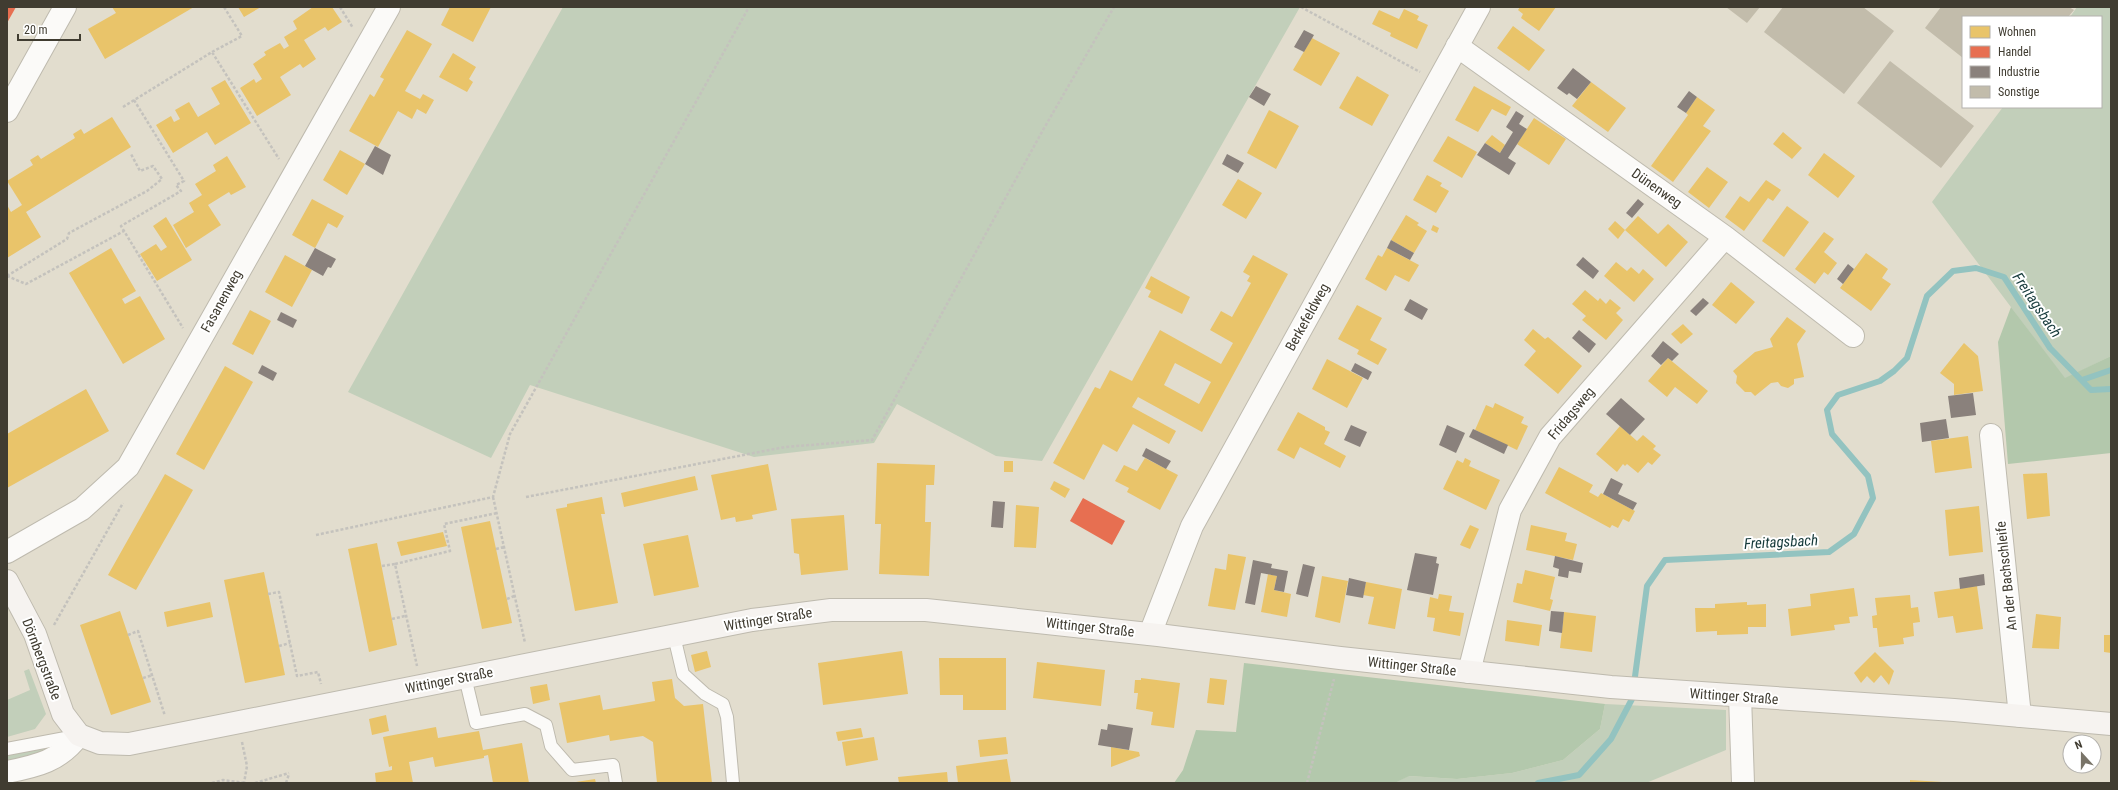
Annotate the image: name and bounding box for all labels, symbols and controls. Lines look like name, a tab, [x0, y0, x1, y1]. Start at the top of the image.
scale bar	[18, 16, 80, 42]
legend	[1962, 16, 2102, 108]
text: 20 m	[24, 23, 48, 37]
text: Wohnen	[1998, 25, 2036, 39]
text: Handel	[1998, 45, 2031, 59]
text: Industrie	[1998, 65, 2040, 79]
text: Sonstige	[1998, 85, 2040, 99]
street label: Dünenweg	[1629, 165, 1685, 211]
street label: Fasanenweg	[197, 267, 245, 335]
water label: Freitagsbach	[2009, 269, 2065, 341]
street label: Berkefeldweg	[1282, 280, 1332, 354]
street label: Fridagsweg	[1544, 384, 1598, 442]
street label: An der Bachschleife	[1992, 520, 2020, 632]
water label: Freitagsbach	[1743, 531, 1819, 553]
street label: Wittinger Straße	[723, 604, 814, 634]
street label: Wittinger Straße	[1045, 614, 1136, 640]
street label: Dörnbergstraße	[19, 616, 65, 702]
street label: Wittinger Straße	[1367, 653, 1458, 679]
street label: Wittinger Straße	[404, 664, 495, 696]
street label: Wittinger Straße	[1689, 685, 1779, 707]
north arrow	[2062, 734, 2102, 774]
text: N	[2073, 738, 2084, 752]

